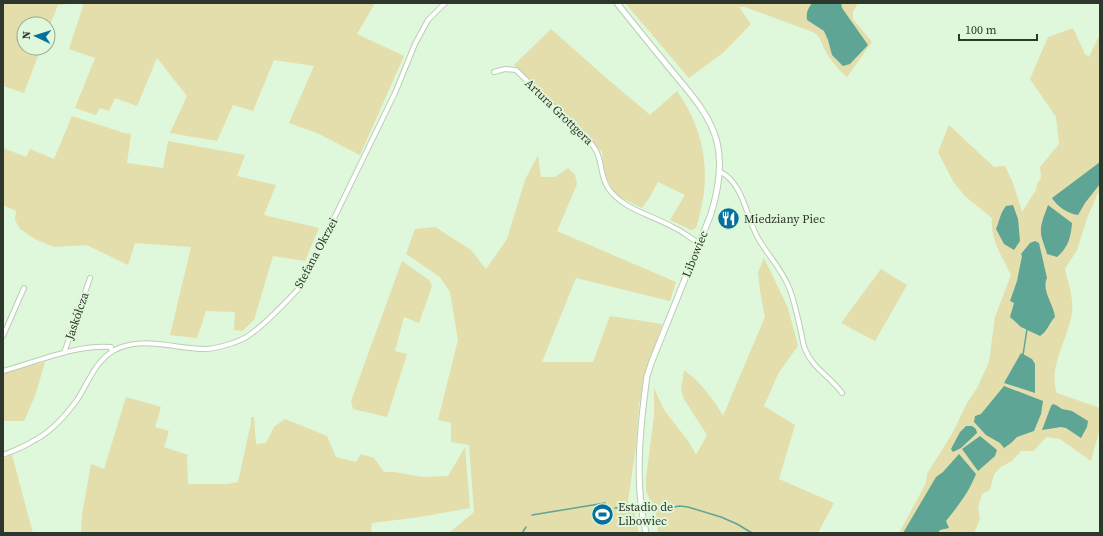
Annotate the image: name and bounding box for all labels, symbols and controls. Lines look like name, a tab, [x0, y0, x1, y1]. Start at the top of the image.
north arrow	[16, 16, 56, 56]
scale bar	[959, 16, 1037, 42]
text: 100 m	[965, 22, 997, 38]
text: N	[19, 31, 34, 40]
street label: Artura Grottgera	[521, 75, 597, 149]
restaurant icon: Miedziany Piec	[716, 206, 742, 232]
place label: Miedziany Piec	[744, 211, 825, 227]
street label: Stefana Okrzei	[291, 215, 341, 291]
street label: Libowiec	[678, 228, 712, 280]
street label: Jaskółcza	[61, 289, 93, 343]
place label: Estadio de Libowiec	[618, 499, 673, 529]
sports icon: Estadio de Libowiec	[589, 501, 615, 527]

